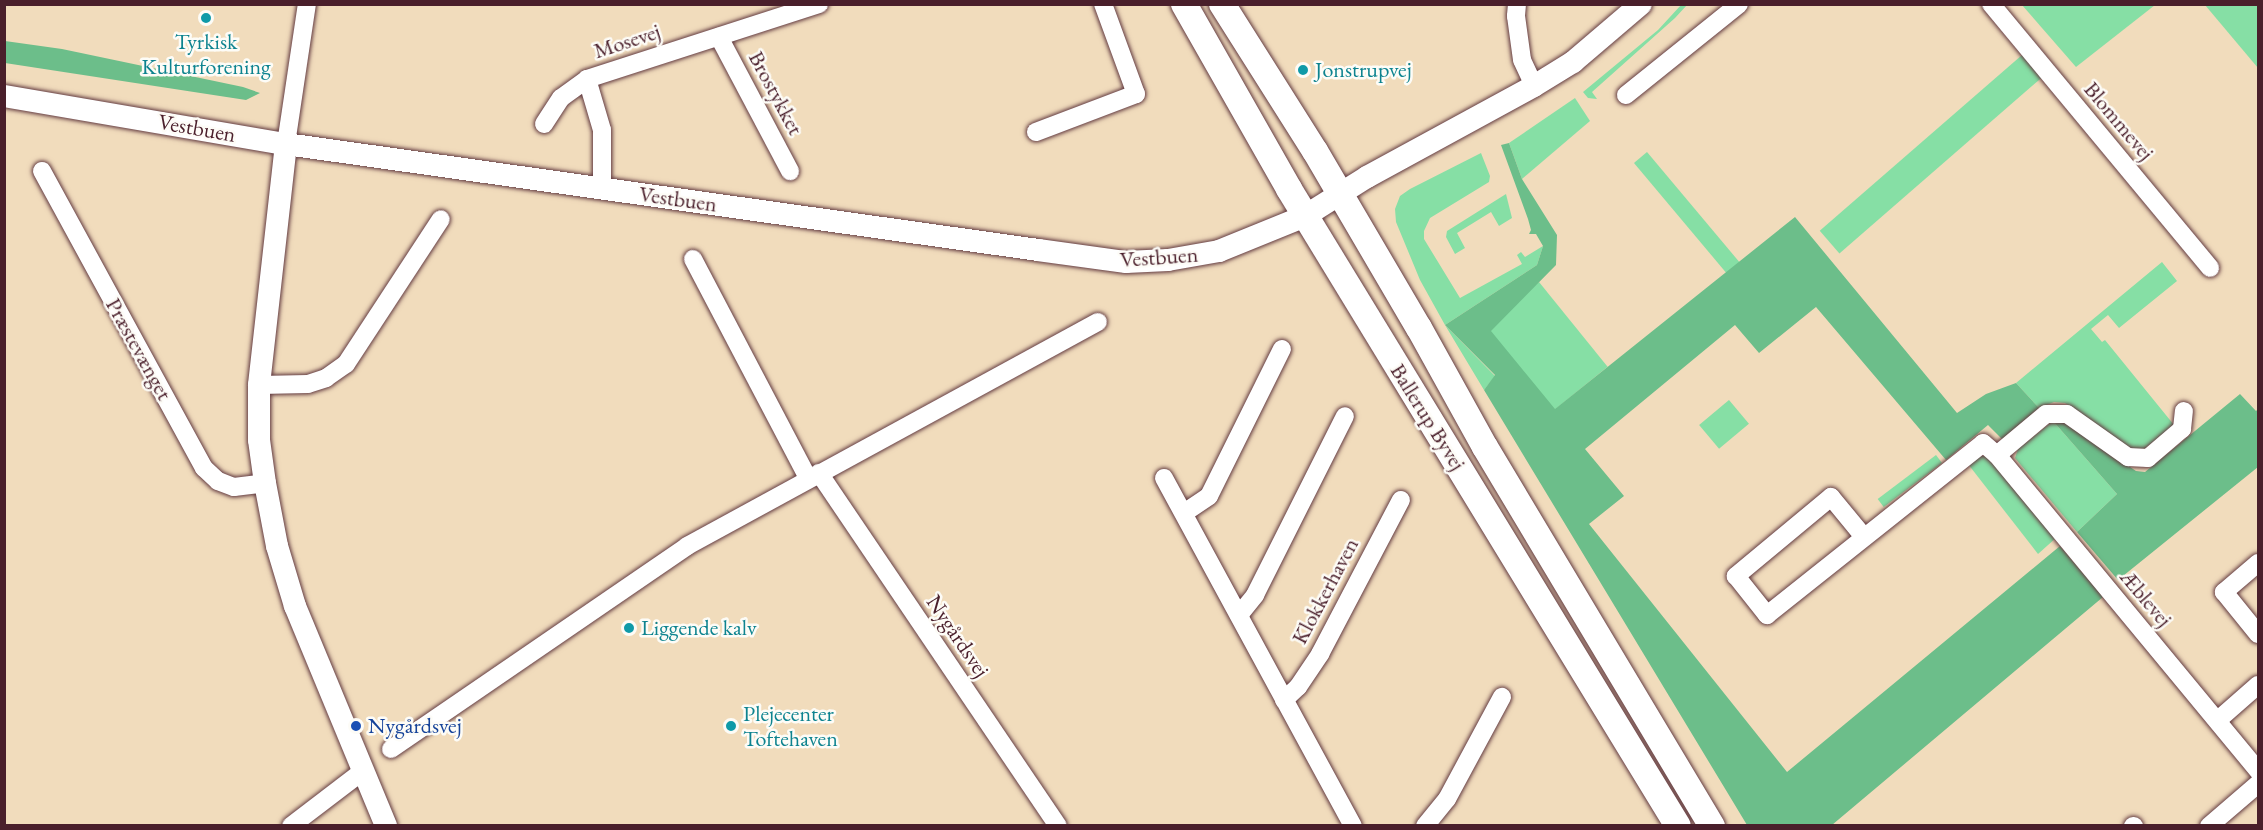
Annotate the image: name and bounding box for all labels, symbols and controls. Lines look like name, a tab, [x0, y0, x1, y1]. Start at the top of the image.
marker: Tyrkisk Kulturforening	[199, 11, 213, 25]
street label: Mosevej	[590, 18, 664, 64]
place label: Tyrkisk Kulturforening	[141, 28, 271, 80]
street label: Brostykket	[743, 47, 809, 139]
place label: Jonstrupvej	[1315, 57, 1412, 83]
marker: Jonstrupvej	[1296, 63, 1310, 77]
street label: Blommevej	[2079, 76, 2159, 166]
street label: Vestbuen	[156, 108, 238, 148]
street label: Vestbuen	[637, 180, 719, 218]
street label: Vestbuen	[1119, 241, 1199, 273]
street label: Præstevænget	[100, 293, 178, 405]
street label: Ballerup Byvej	[1385, 359, 1471, 475]
street label: Klokkerhaven	[1286, 533, 1364, 649]
street label: Æblevej	[2114, 564, 2178, 632]
street label: Nygårdsvej	[921, 590, 995, 682]
place label: Liggende kalv	[641, 615, 757, 641]
marker: Liggende kalv	[622, 621, 636, 635]
place label: Plejecenter Toftehaven	[743, 700, 838, 752]
place label: Nygårdsvej	[368, 713, 462, 739]
marker: Nygårdsvej	[349, 719, 363, 733]
marker: Plejecenter Toftehaven	[724, 719, 738, 733]

